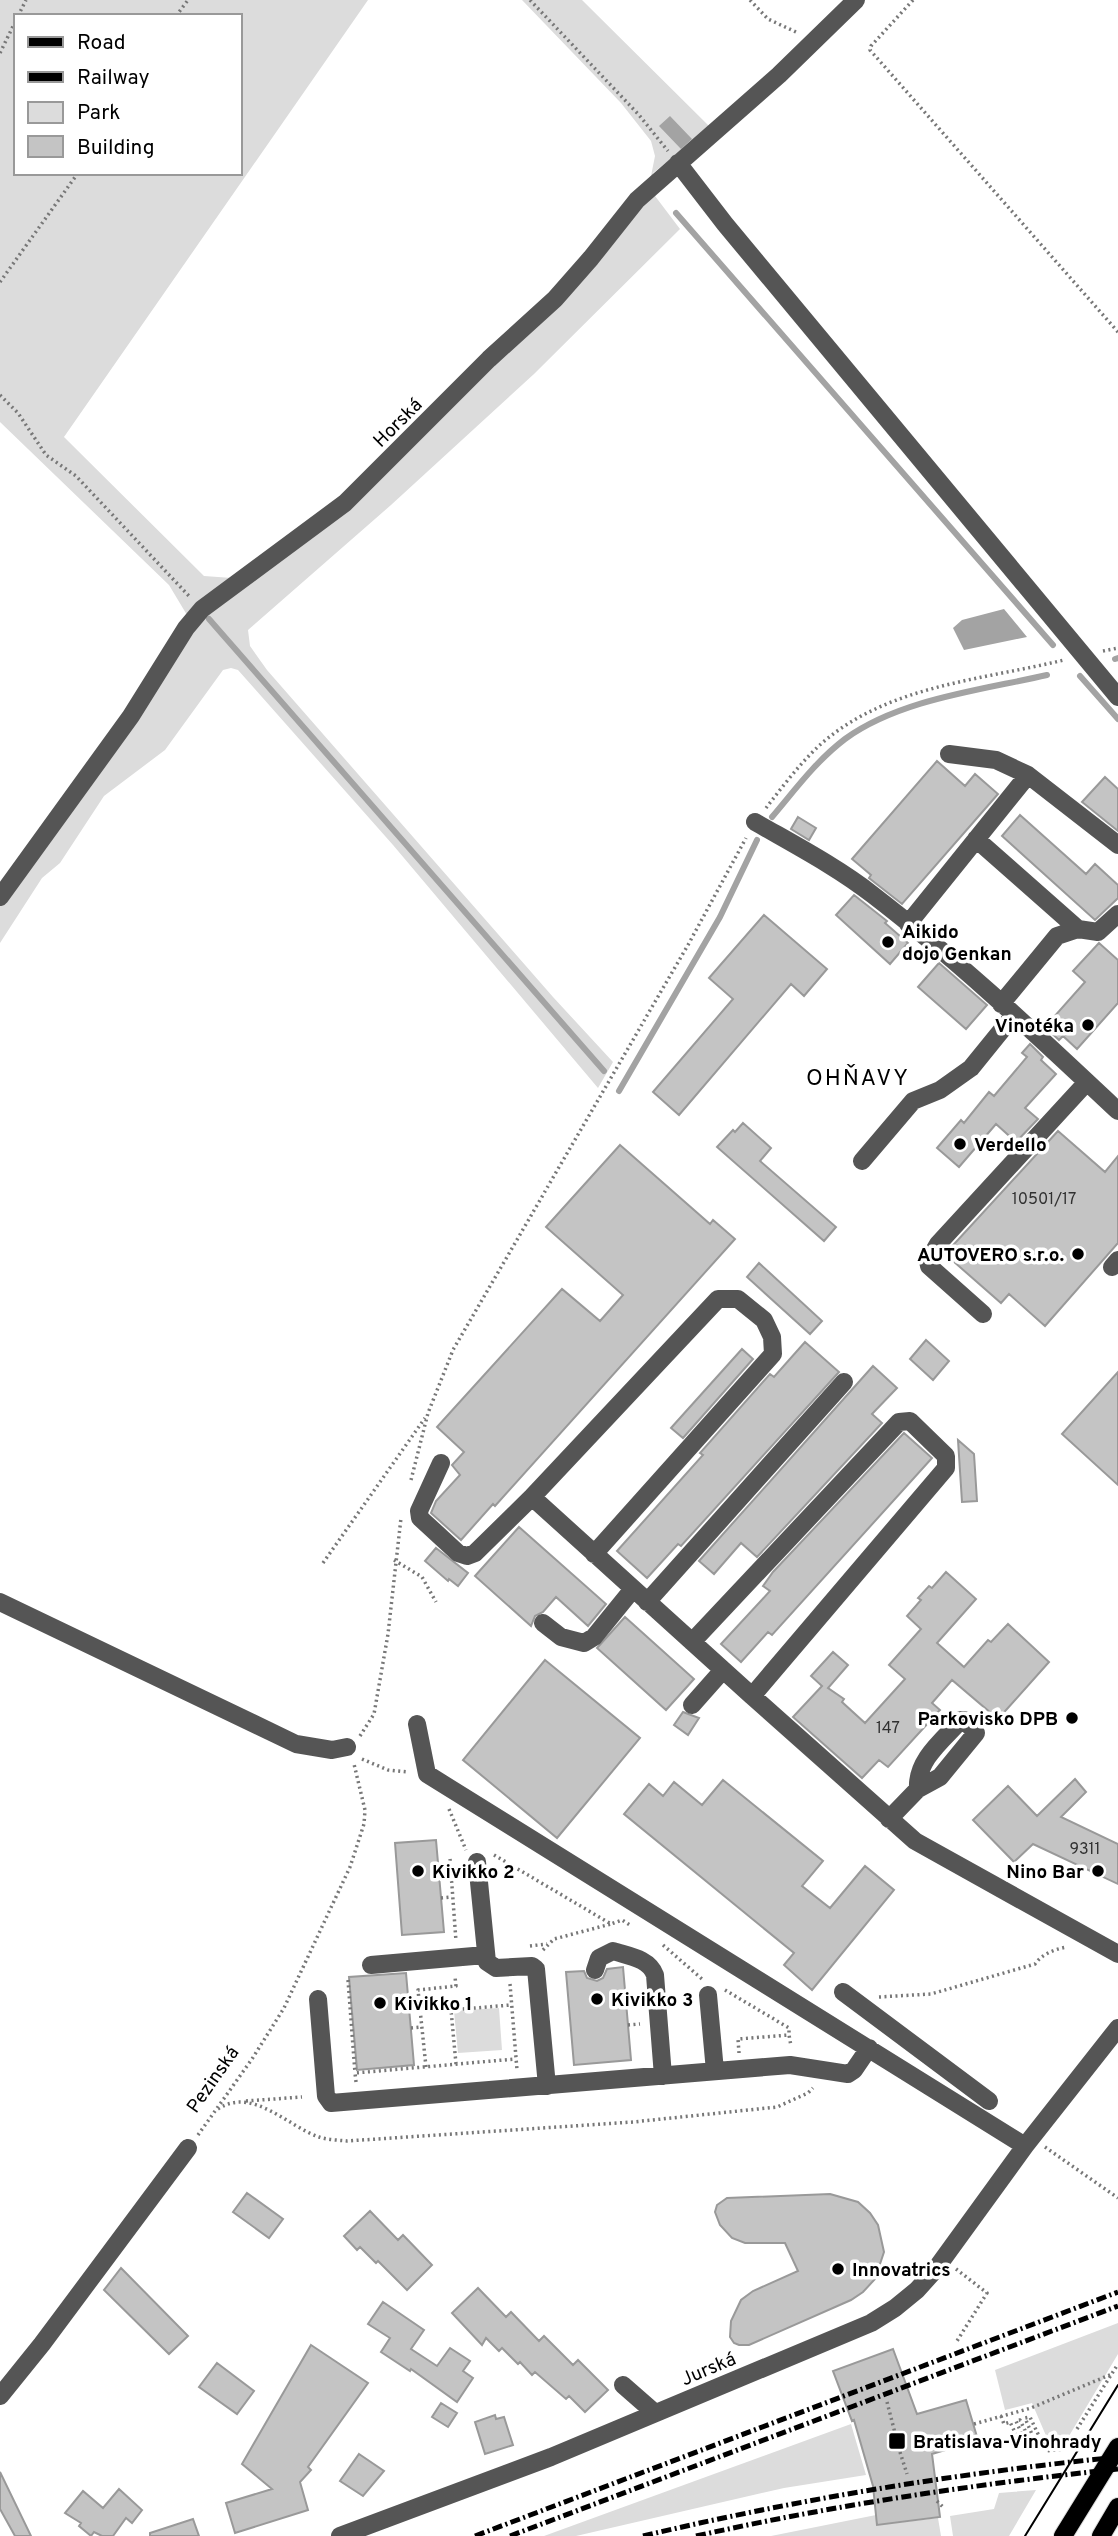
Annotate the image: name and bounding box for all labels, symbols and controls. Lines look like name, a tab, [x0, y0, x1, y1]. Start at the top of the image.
legend	[14, 14, 242, 175]
text: Road	[77, 30, 126, 57]
text: Railway	[77, 65, 150, 92]
text: Park	[77, 100, 120, 127]
text: Building	[77, 135, 155, 162]
street label: Horská	[369, 394, 428, 453]
place label: Aikido dojo Genkan	[902, 921, 1012, 967]
marker: Aikido dojo Genkan	[880, 934, 896, 950]
place label: Vinotéka	[995, 1015, 1074, 1039]
marker: Vinotéka	[1080, 1017, 1096, 1033]
district label: OHŇAVY	[806, 1064, 910, 1094]
place label: Verdello	[974, 1134, 1047, 1158]
marker: Verdello	[952, 1136, 968, 1152]
house number: 10501/17	[1012, 1190, 1076, 1210]
place label: AUTOVERO s.r.o.	[917, 1244, 1064, 1268]
marker: AUTOVERO s.r.o.	[1070, 1246, 1086, 1262]
place label: Parkovisko DPB	[917, 1708, 1058, 1732]
marker: Parkovisko DPB	[1064, 1710, 1080, 1726]
house number: 147	[876, 1719, 900, 1739]
house number: 9311	[1069, 1840, 1101, 1860]
place label: Kivikko 2	[432, 1861, 515, 1885]
place label: Nino Bar	[1006, 1861, 1084, 1885]
marker: Kivikko 2	[410, 1863, 426, 1879]
marker: Nino Bar	[1090, 1863, 1106, 1879]
place label: Kivikko 3	[611, 1989, 694, 2013]
marker: Kivikko 3	[589, 1991, 605, 2007]
place label: Kivikko 1	[394, 1993, 473, 2017]
marker: Kivikko 1	[372, 1995, 388, 2011]
street label: Pezinská	[182, 2042, 245, 2118]
place label: Innovatrics	[852, 2259, 951, 2283]
marker: Innovatrics	[830, 2261, 846, 2277]
street label: Jurská	[678, 2348, 740, 2392]
marker: Bratislava-Vinohrady	[887, 2431, 907, 2451]
place label: Bratislava-Vinohrady	[913, 2431, 1102, 2455]

